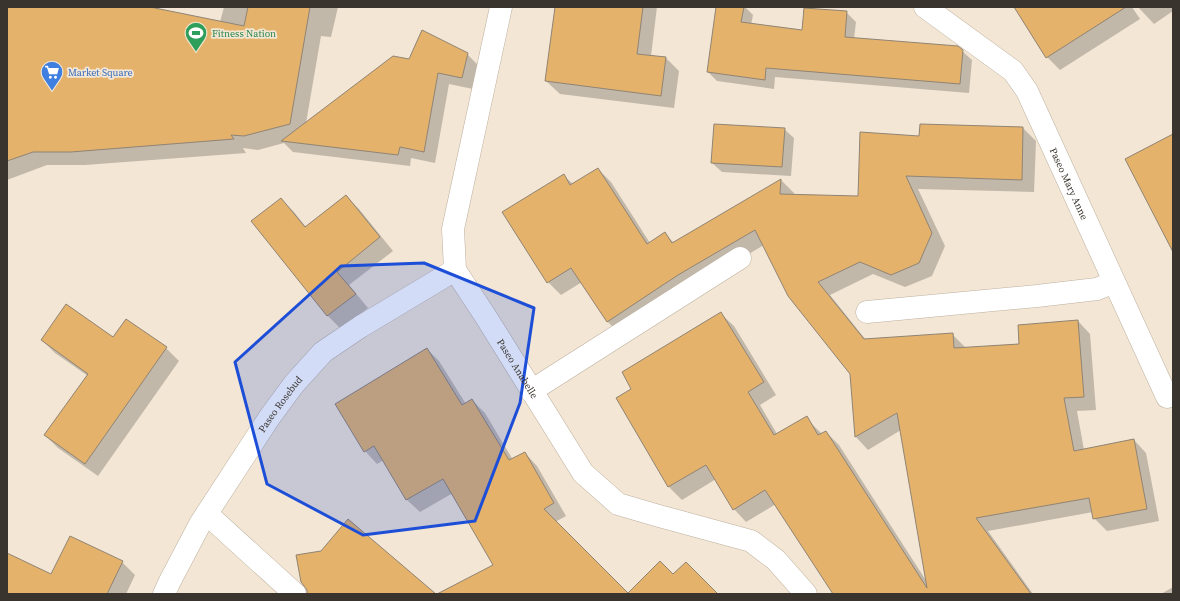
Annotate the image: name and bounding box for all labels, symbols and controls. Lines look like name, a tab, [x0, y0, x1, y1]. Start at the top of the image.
sports icon: Fitness Nation	[183, 20, 209, 53]
place label: Fitness Nation	[212, 27, 276, 40]
supermarket icon: Market Square	[39, 59, 65, 92]
place label: Market Square	[68, 66, 133, 79]
street label: Paseo Mary Anne	[1047, 146, 1091, 222]
street label: Paseo Anabelle	[494, 336, 541, 401]
street label: Paseo Rosebud	[256, 373, 305, 435]

